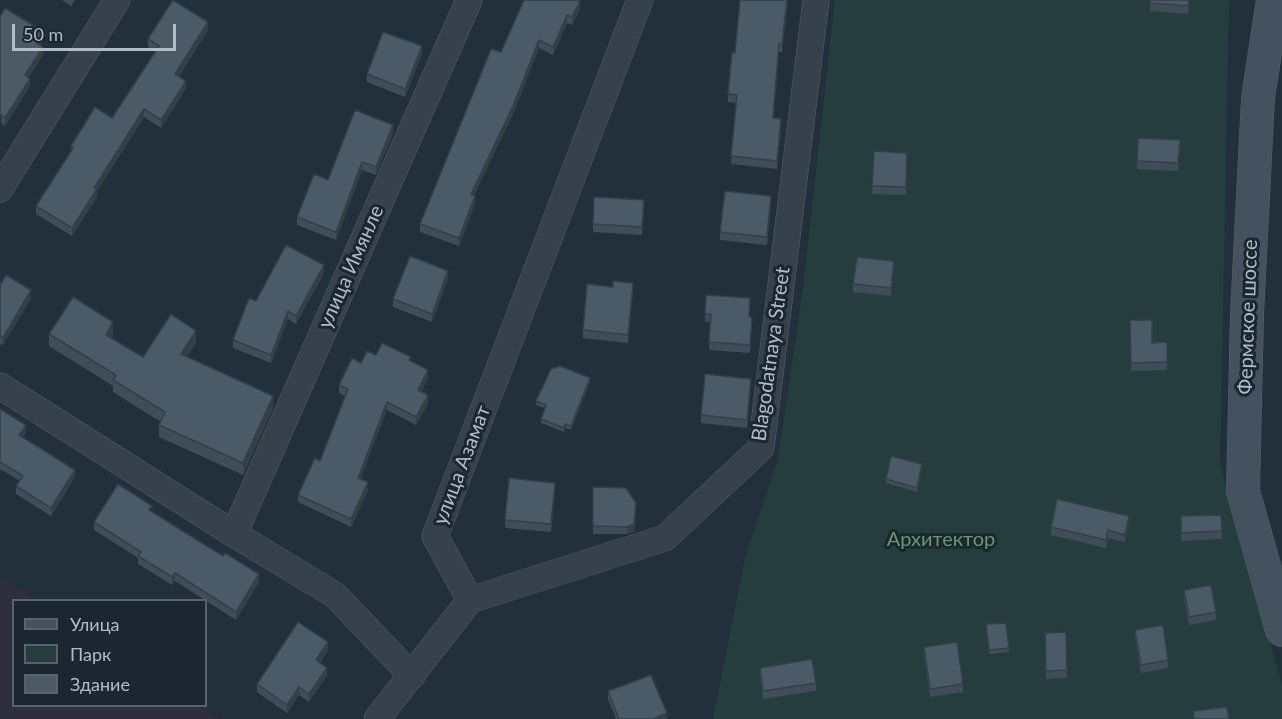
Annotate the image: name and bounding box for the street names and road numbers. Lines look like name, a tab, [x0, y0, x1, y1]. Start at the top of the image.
street label: улица Имянле	[313, 202, 389, 332]
street label: Фермское шоссе	[1233, 239, 1263, 395]
street label: Blagodatnaya Street	[747, 265, 795, 443]
street label: улица Азамат	[428, 402, 496, 528]

